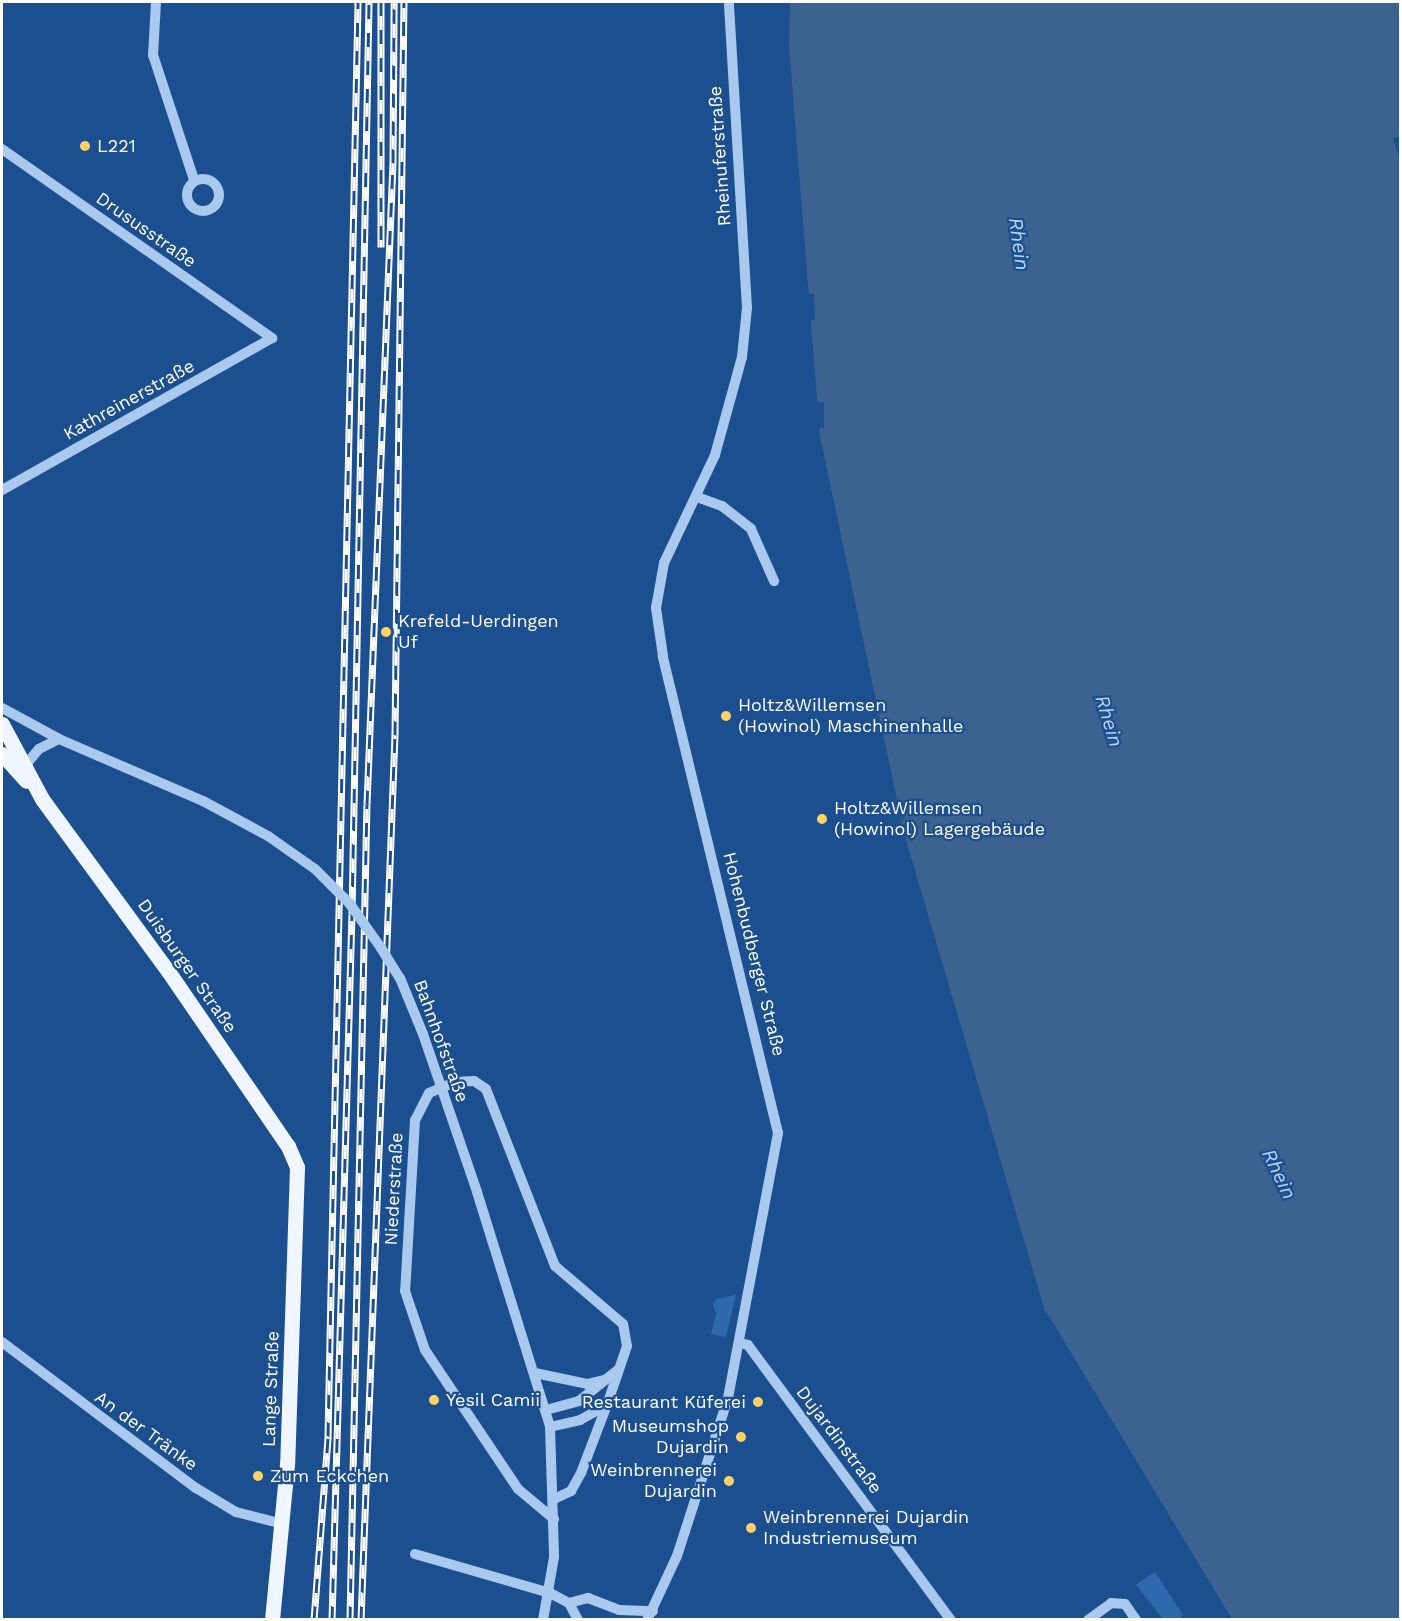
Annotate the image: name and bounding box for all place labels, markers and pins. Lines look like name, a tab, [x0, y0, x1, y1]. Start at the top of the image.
place label: L221	[97, 135, 136, 157]
marker: L221	[78, 139, 92, 153]
place label: Krefeld-Uerdingen Uf	[398, 611, 559, 654]
marker: Krefeld-Uerdingen Uf	[379, 625, 393, 639]
place label: Holtz&Willemsen (Howinol) Maschinenhalle	[738, 695, 963, 738]
marker: Holtz&Willemsen (Howinol) Maschinenhalle	[719, 709, 733, 723]
place label: Holtz&Willemsen (Howinol) Lagergebäude	[834, 798, 1045, 840]
marker: Holtz&Willemsen (Howinol) Lagergebäude	[815, 812, 829, 826]
place label: Yesil Camii	[446, 1389, 541, 1411]
place label: Restaurant Küferei	[582, 1391, 746, 1413]
marker: Yesil Camii	[427, 1393, 441, 1407]
marker: Restaurant Küferei	[751, 1395, 765, 1409]
place label: Museumshop Dujardin	[612, 1416, 729, 1458]
marker: Museumshop Dujardin	[734, 1430, 748, 1444]
place label: Weinbrennerei Dujardin	[590, 1460, 717, 1502]
place label: Zum Eckchen	[270, 1465, 389, 1487]
marker: Zum Eckchen	[251, 1469, 265, 1483]
marker: Weinbrennerei Dujardin	[722, 1474, 736, 1488]
place label: Weinbrennerei Dujardin Industriemuseum	[763, 1507, 969, 1550]
marker: Weinbrennerei Dujardin Industriemuseum	[744, 1521, 758, 1535]

